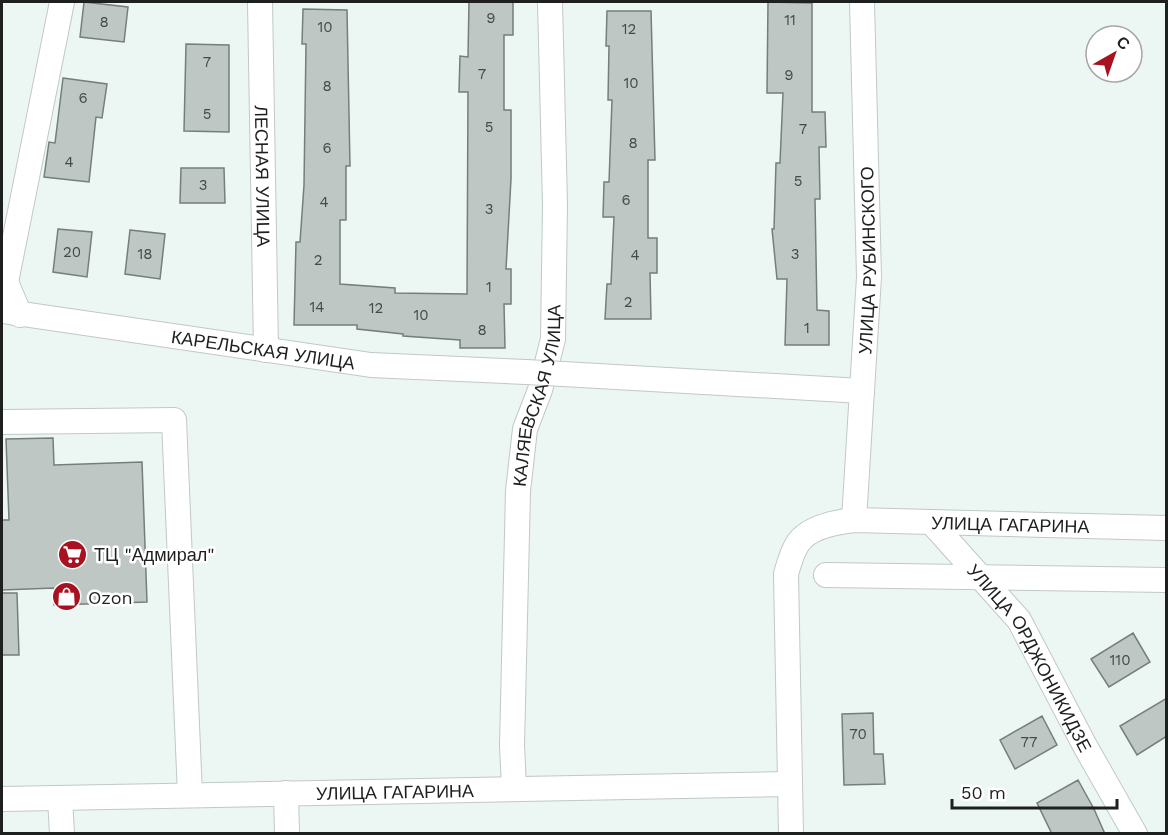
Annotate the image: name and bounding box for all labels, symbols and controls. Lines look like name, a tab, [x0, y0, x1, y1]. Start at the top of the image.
house number: 9	[486, 9, 496, 27]
house number: 11	[784, 11, 796, 29]
house number: 8	[99, 13, 109, 31]
house number: 10	[317, 18, 333, 36]
house number: 12	[622, 20, 636, 38]
north arrow	[1084, 24, 1144, 84]
text: С	[1113, 32, 1134, 54]
house number: 7	[203, 53, 211, 71]
house number: 7	[478, 65, 486, 83]
house number: 9	[784, 66, 794, 84]
house number: 10	[623, 74, 639, 92]
house number: 8	[322, 77, 332, 95]
house number: 6	[78, 89, 88, 107]
house number: 5	[203, 105, 211, 123]
street label: ЛЕСНАЯ УЛИЦА	[251, 105, 275, 247]
house number: 5	[485, 118, 493, 136]
house number: 7	[799, 120, 807, 138]
house number: 8	[628, 134, 638, 152]
house number: 6	[322, 139, 332, 157]
house number: 4	[64, 153, 74, 171]
street label: УЛИЦА РУБИНСКОГО	[854, 166, 880, 355]
house number: 5	[794, 172, 802, 190]
house number: 3	[199, 176, 207, 194]
house number: 6	[621, 191, 631, 209]
house number: 4	[319, 193, 329, 211]
house number: 3	[485, 200, 493, 218]
house number: 20	[63, 243, 81, 261]
house number: 18	[137, 245, 153, 263]
house number: 3	[791, 245, 799, 263]
house number: 4	[630, 246, 640, 264]
house number: 2	[314, 251, 322, 269]
house number: 1	[486, 278, 492, 296]
house number: 2	[624, 293, 632, 311]
house number: 14	[309, 298, 325, 316]
house number: 12	[369, 299, 383, 317]
street label: КАЛЯЕВСКАЯ УЛИЦА	[508, 304, 564, 488]
house number: 10	[413, 306, 429, 324]
house number: 1	[804, 319, 810, 337]
house number: 8	[477, 321, 487, 339]
street label: КАРЕЛЬСКАЯ УЛИЦА	[170, 325, 356, 373]
street label: УЛИЦА ГАГАРИНА	[931, 511, 1090, 537]
supermarket icon: ТЦ "Адмирал"	[57, 538, 89, 570]
place label: ТЦ "Адмирал"	[94, 544, 214, 565]
street label: УЛИЦА ОРДЖОНИКИДЗЕ	[963, 560, 1097, 755]
shop icon: Ozon	[51, 581, 83, 613]
place label: Ozon	[88, 587, 133, 608]
house number: 110	[1109, 651, 1131, 669]
house number: 70	[849, 725, 867, 743]
house number: 77	[1021, 733, 1037, 751]
scale bar	[952, 772, 1117, 810]
street label: УЛИЦА ГАГАРИНА	[316, 780, 474, 804]
text: 50 m	[961, 782, 1006, 803]

